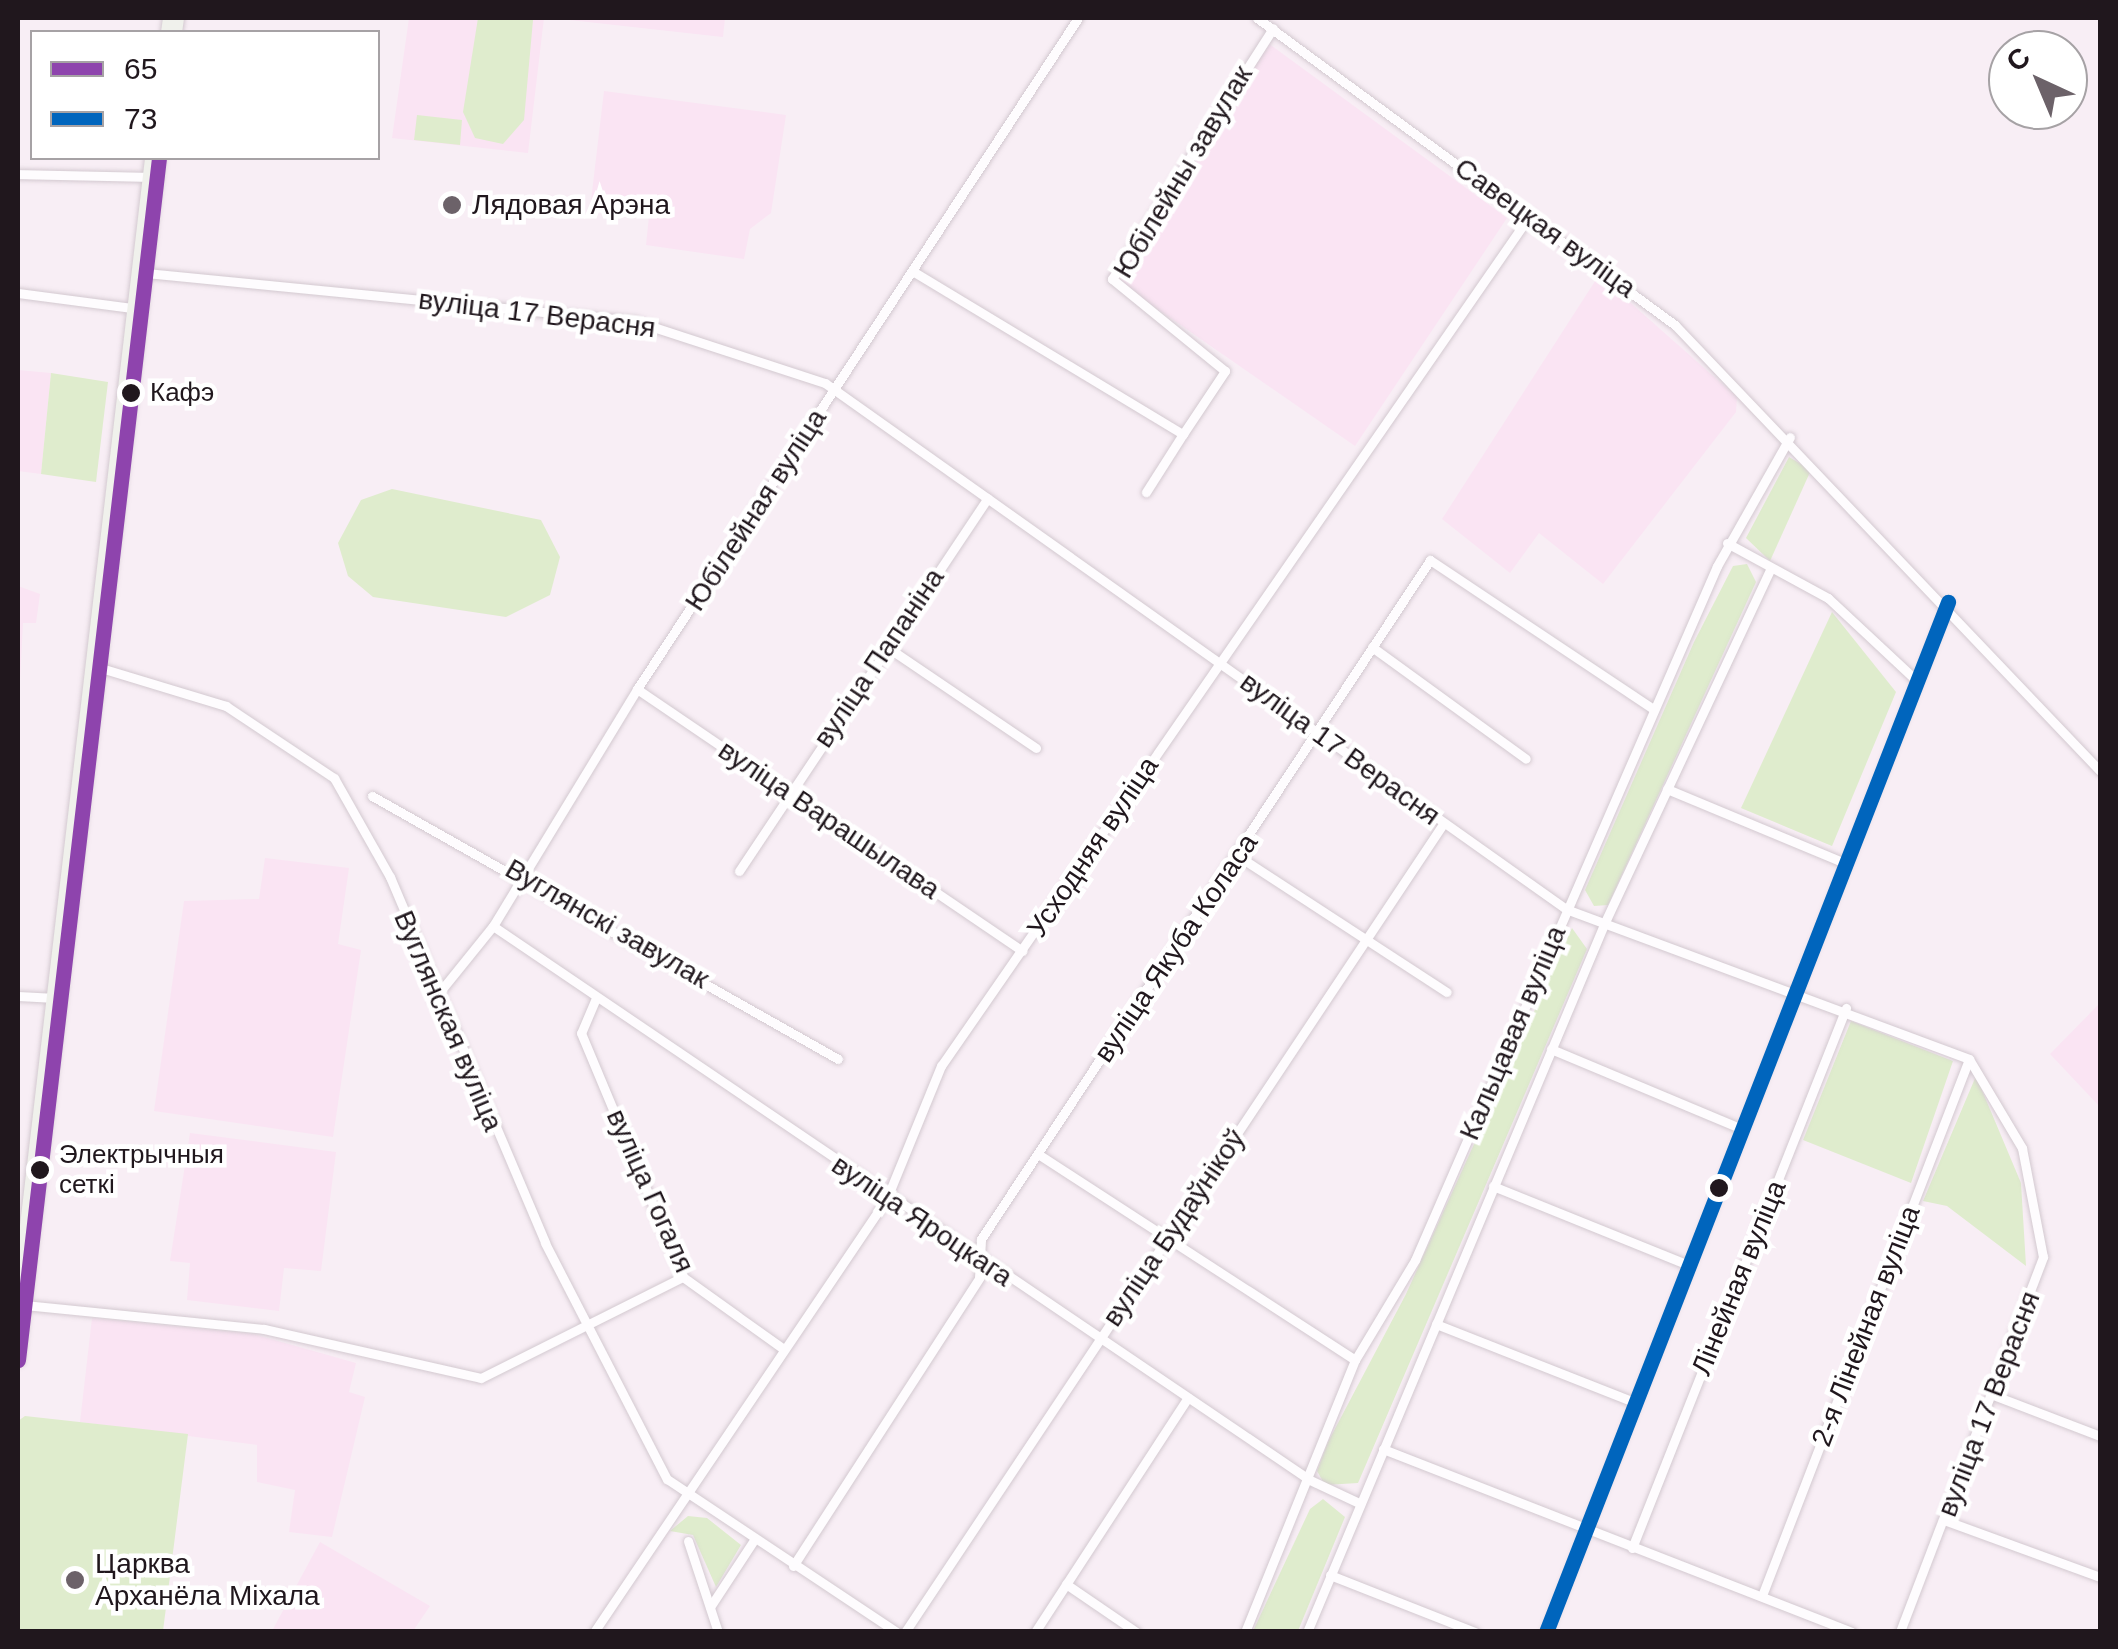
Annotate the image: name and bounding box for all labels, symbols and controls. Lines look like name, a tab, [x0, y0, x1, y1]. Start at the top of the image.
legend	[30, 30, 380, 160]
north arrow	[1988, 30, 2088, 130]
text: С	[2000, 41, 2036, 78]
text: 65	[124, 52, 157, 85]
street label: Юбілейны завулак	[1106, 60, 1260, 284]
text: 73	[124, 102, 157, 135]
street label: Савецкая вуліца	[1448, 151, 1642, 305]
place label: Лядовая Арэна	[472, 188, 670, 222]
marker: Лядовая Арэна	[441, 194, 463, 216]
street label: вуліца 17 Верасня	[417, 283, 657, 345]
place label: Кафэ	[150, 377, 214, 409]
marker: Кафэ	[121, 383, 141, 403]
street label: Юбілейная вуліца	[678, 403, 834, 617]
street label: вуліца Папаніна	[807, 562, 951, 754]
street label: вуліца 17 Верасня	[1234, 665, 1446, 833]
street label: вуліца Варашылава	[712, 733, 946, 907]
street label: Усходняя вуліца	[1020, 750, 1166, 944]
street label: вуліца Якуба Коласа	[1087, 827, 1265, 1069]
street label: Вуглянскі завулак	[499, 852, 715, 996]
street label: Вуглянская вуліца	[386, 906, 510, 1136]
street label: Кальцавая вуліца	[1453, 921, 1573, 1145]
street label: вуліца Гогаля	[599, 1104, 701, 1278]
street label: вуліца Будаўнікоў	[1096, 1123, 1252, 1333]
place label: Электрычныя сеткі	[59, 1139, 224, 1200]
street label: вуліца Яроцкага	[825, 1148, 1019, 1294]
marker: Электрычныя сеткі	[30, 1160, 50, 1180]
street label: Лінейная вуліца	[1685, 1176, 1793, 1380]
unlabelled marker	[1709, 1178, 1729, 1198]
street label: 2-я Лінейная вуліца	[1805, 1201, 1927, 1451]
street label: вуліца 17 Верасня	[1931, 1287, 2047, 1521]
place label: Царква Арханёла Міхала	[95, 1547, 320, 1613]
marker: Царква Арханёла Міхала	[64, 1569, 86, 1591]

